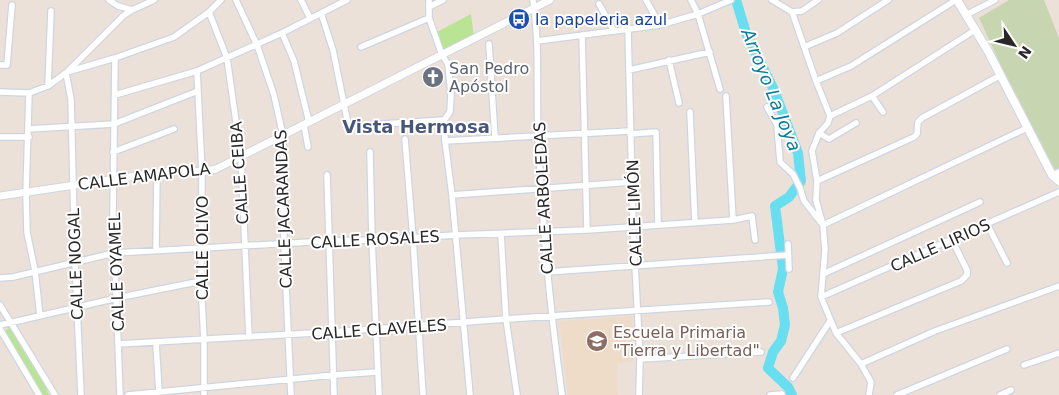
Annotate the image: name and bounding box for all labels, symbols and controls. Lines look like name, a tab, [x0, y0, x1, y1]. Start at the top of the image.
bus stop icon: la papeleria azul	[507, 7, 531, 31]
place label: la papeleria azul	[535, 10, 667, 29]
north arrow	[989, 20, 1039, 70]
water label: Arroyo La Joya	[737, 25, 806, 154]
text: N	[1015, 43, 1035, 62]
place label: San Pedro Apóstol	[449, 59, 529, 96]
church icon: San Pedro Apóstol	[421, 65, 445, 89]
district label: Vista Hermosa	[342, 116, 490, 137]
street label: CALLE CEIBA	[226, 121, 253, 225]
street label: CALLE ARBOLEDAS	[530, 121, 557, 275]
street label: CALLE JACARANDAS	[271, 129, 296, 289]
street label: CALLE AMAPOLA	[77, 159, 211, 194]
street label: CALLE LIMÓN	[623, 159, 646, 267]
street label: CALLE OLIVO	[193, 196, 212, 300]
street label: CALLE NOGAL	[64, 208, 87, 320]
street label: CALLE OYAMEL	[105, 212, 128, 332]
street label: CALLE LIRIOS	[887, 215, 993, 276]
street label: CALLE ROSALES	[310, 227, 440, 252]
street label: CALLE CLAVELES	[311, 315, 447, 344]
place label: Escuela Primaria "Tierra y Libertad"	[613, 323, 760, 360]
school or university icon: Escuela Primaria "Tierra y Libertad"	[585, 329, 609, 353]

